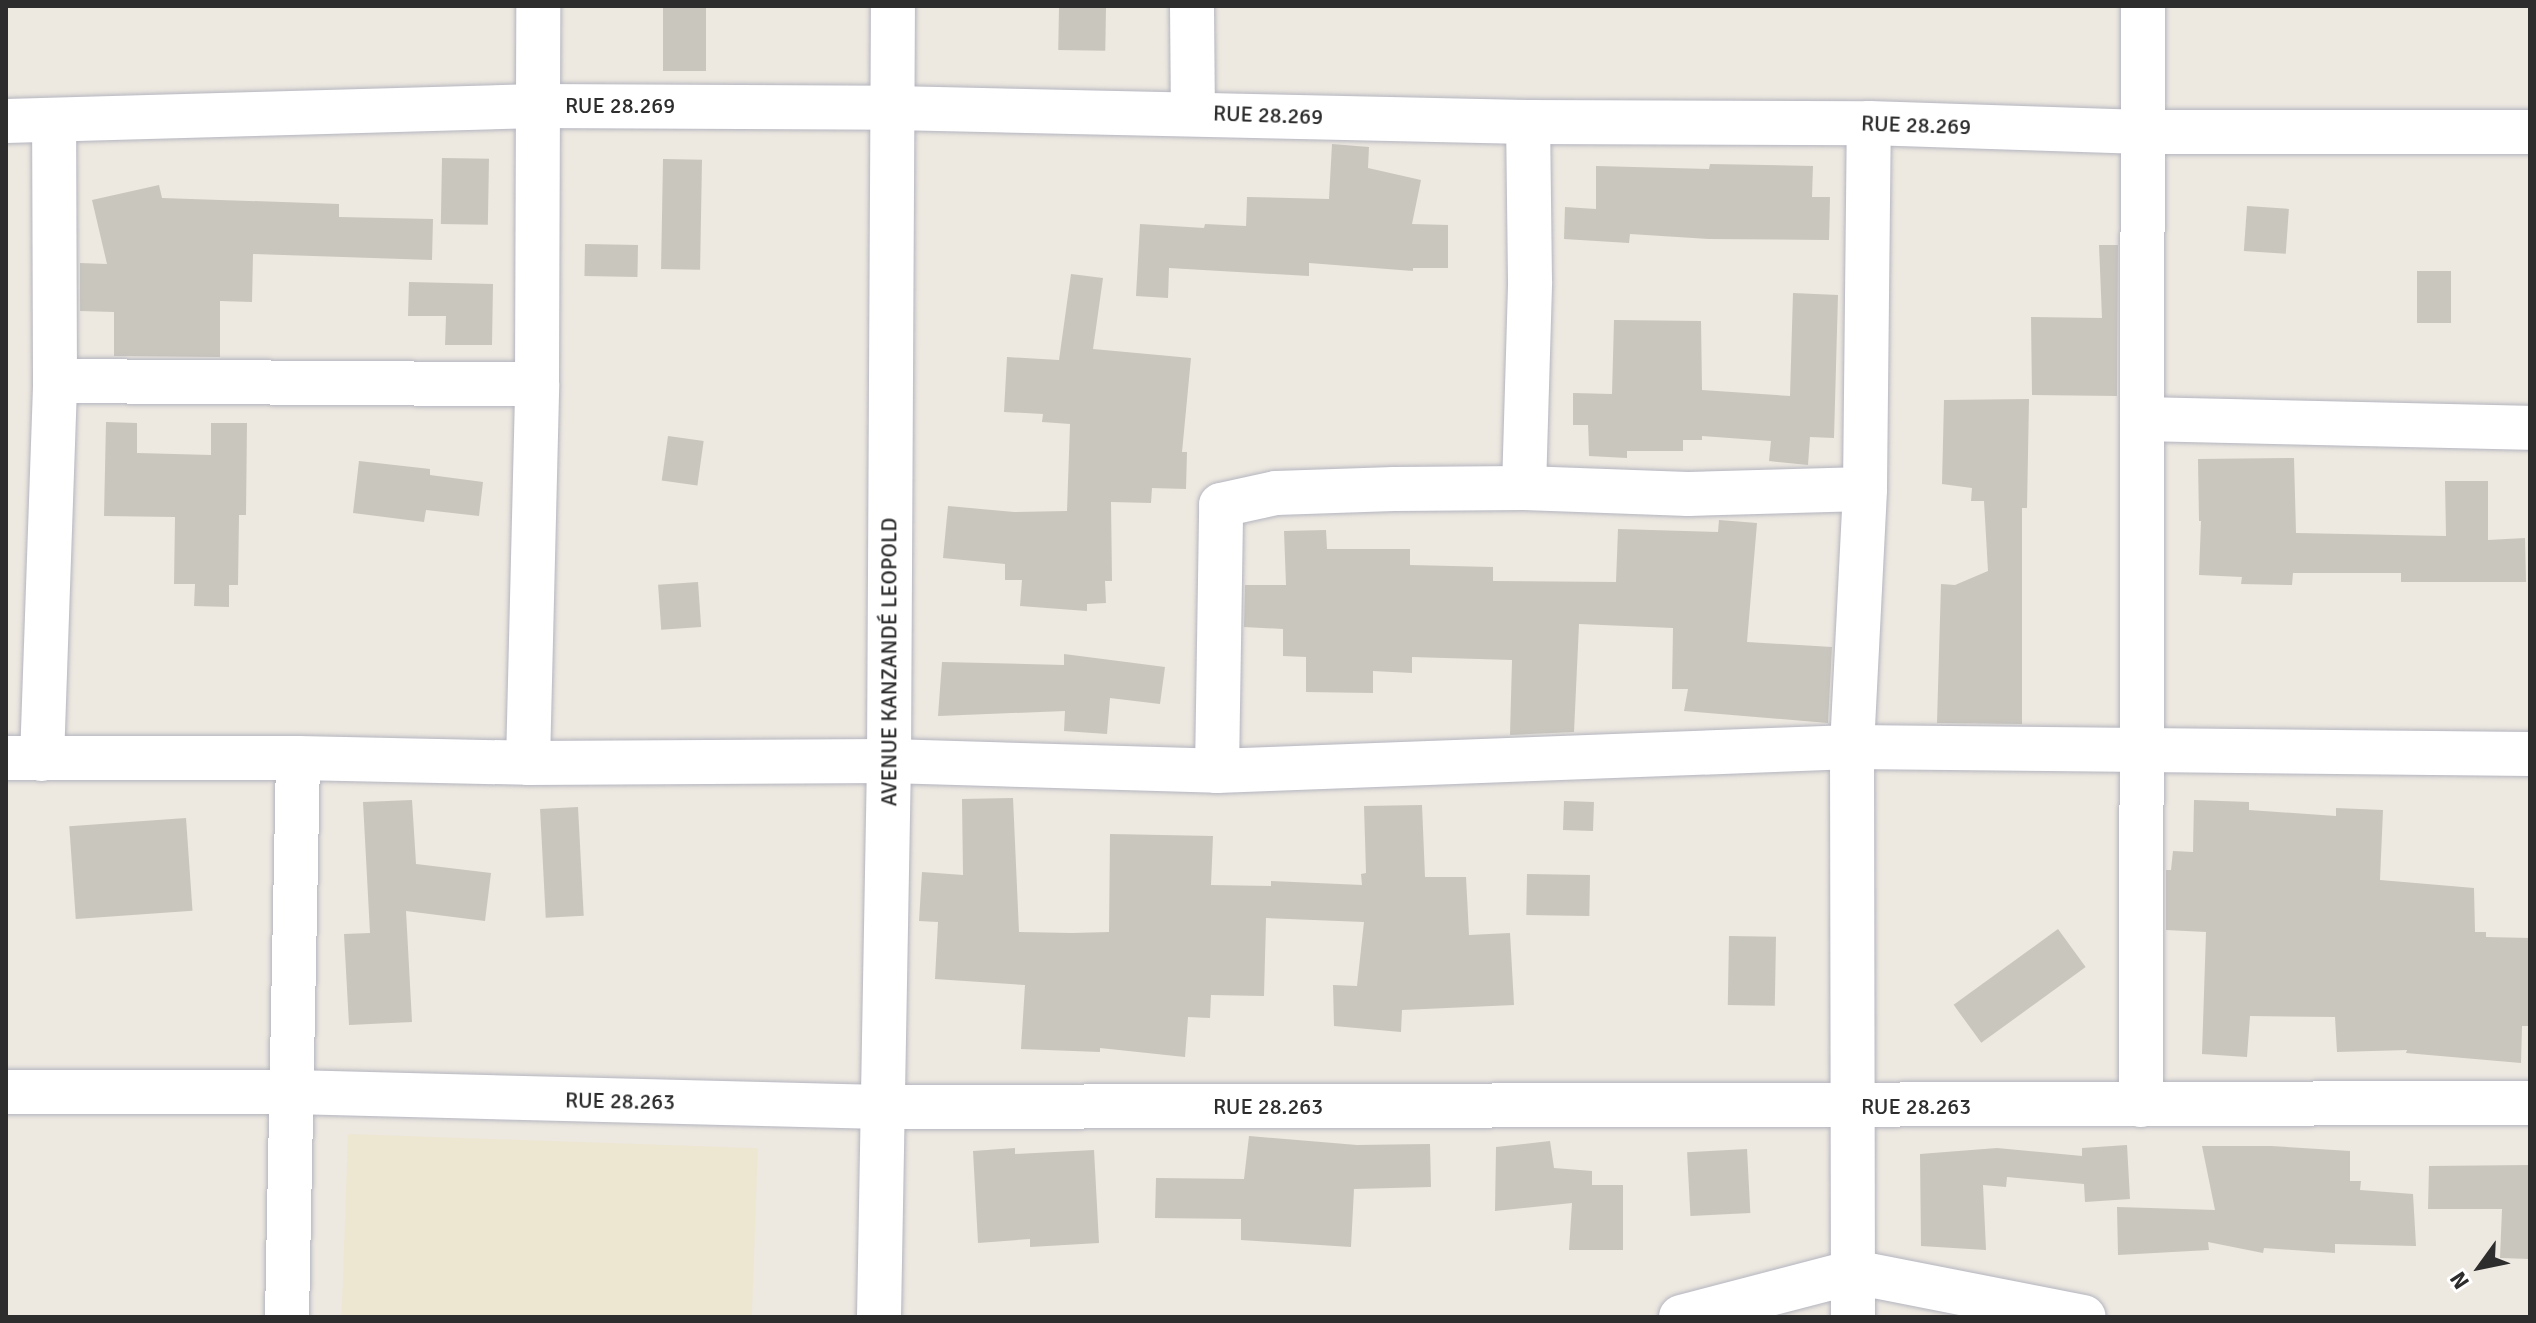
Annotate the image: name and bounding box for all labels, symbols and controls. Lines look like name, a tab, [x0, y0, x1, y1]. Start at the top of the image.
street label: RUE 28.269	[565, 93, 675, 119]
street label: RUE 28.269	[1213, 100, 1323, 130]
street label: RUE 28.269	[1861, 110, 1971, 140]
street label: AVENUE KANZANDÉ LEOPOLD	[876, 518, 902, 806]
street label: RUE 28.263	[565, 1087, 675, 1115]
street label: RUE 28.263	[1213, 1094, 1323, 1120]
street label: RUE 28.263	[1861, 1094, 1971, 1120]
north arrow	[2440, 1227, 2520, 1307]
text: N	[2444, 1267, 2475, 1294]

